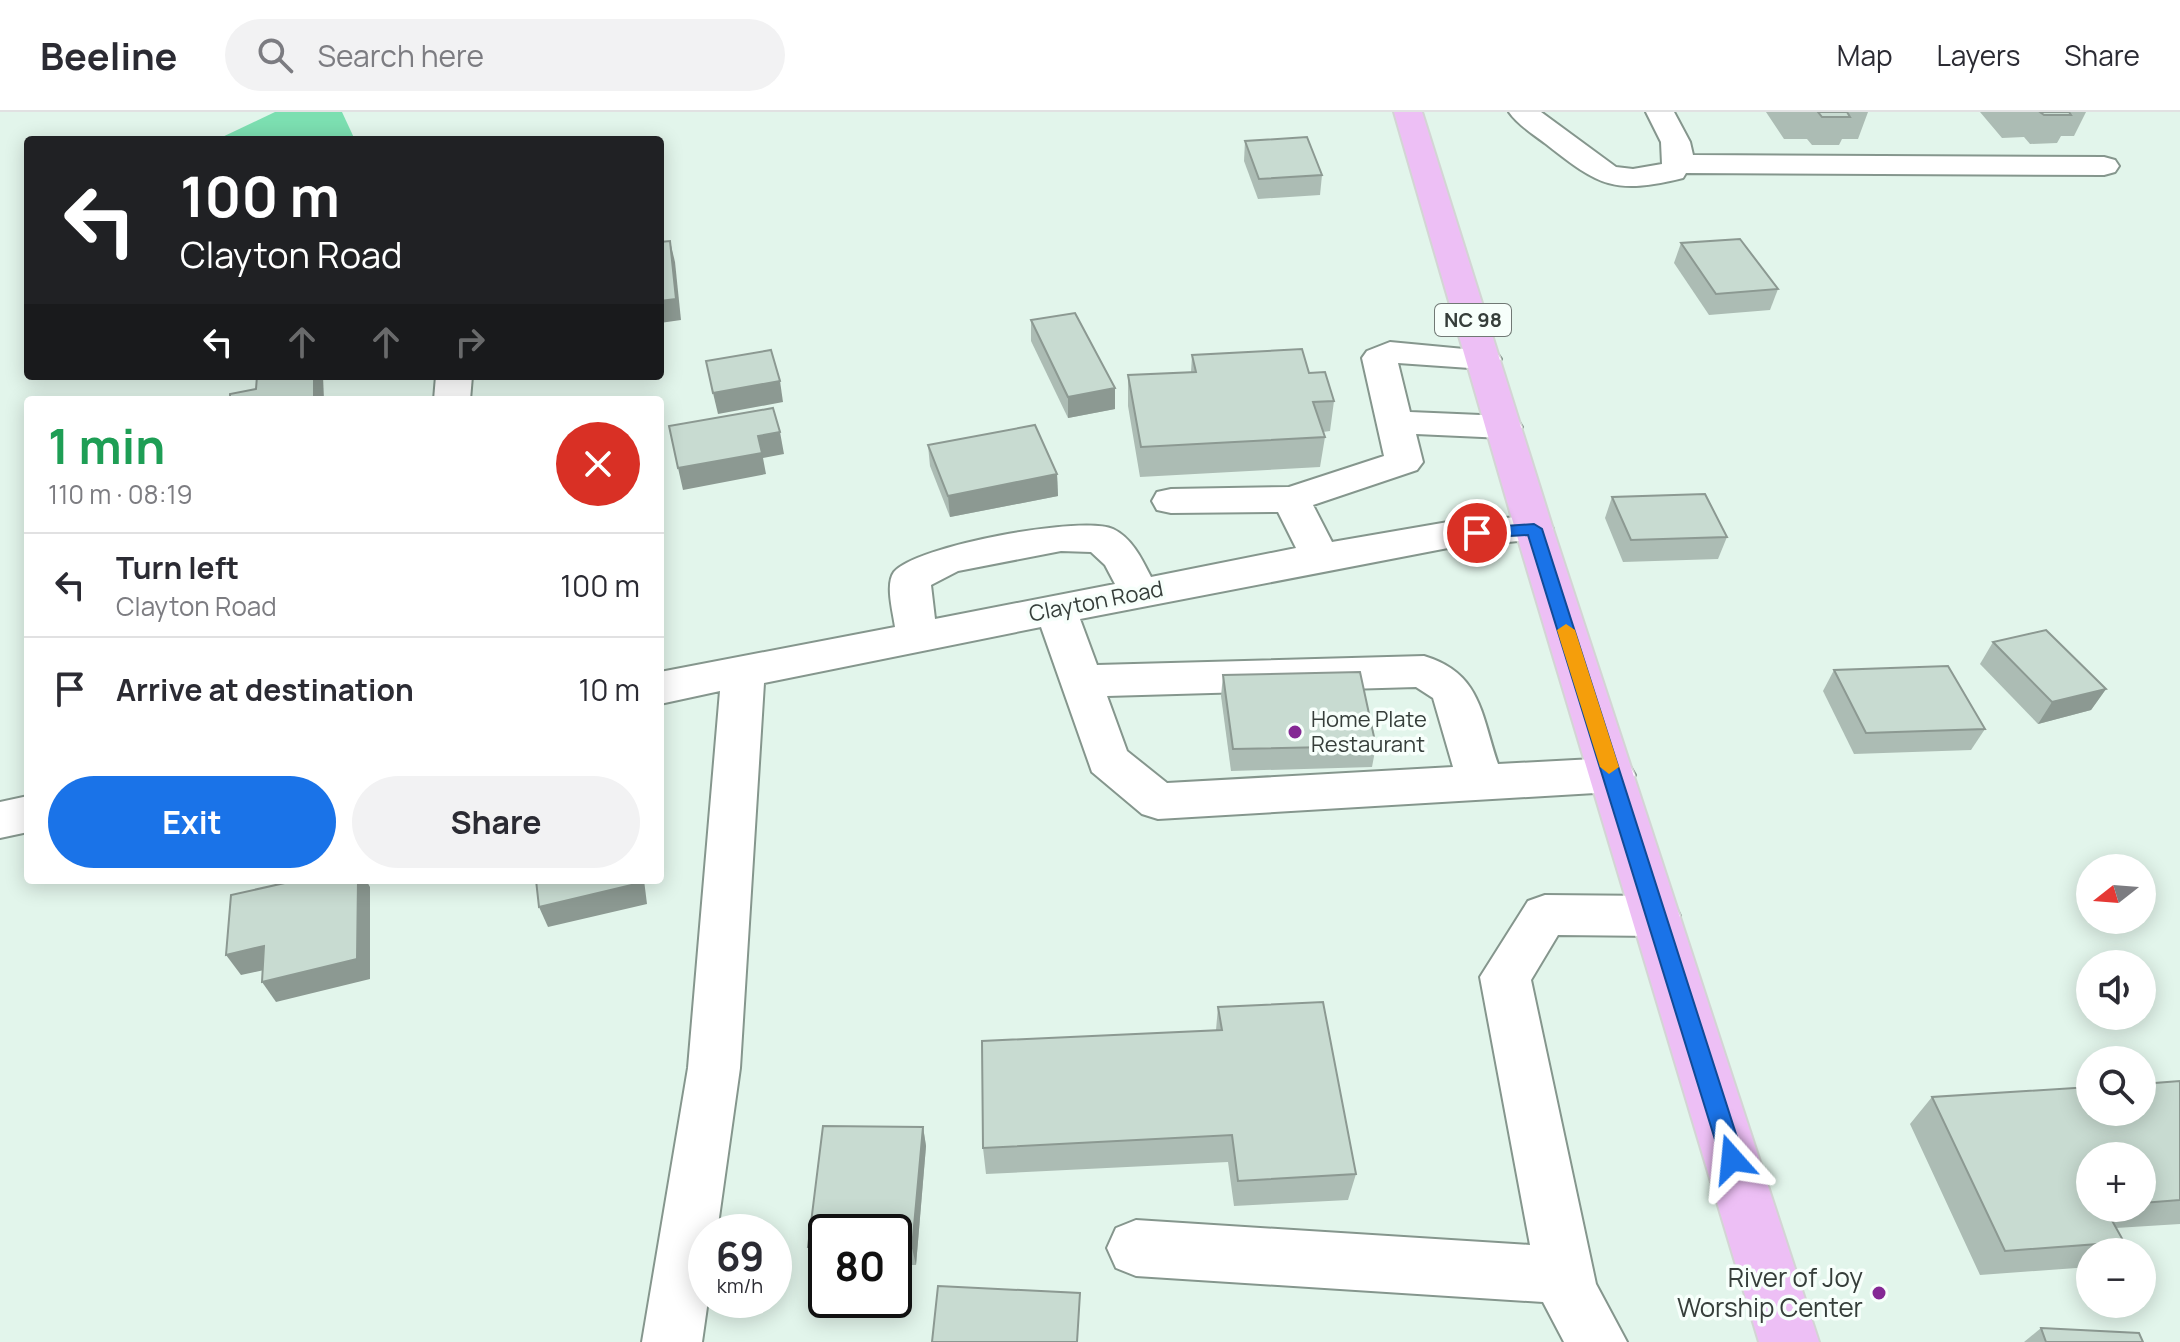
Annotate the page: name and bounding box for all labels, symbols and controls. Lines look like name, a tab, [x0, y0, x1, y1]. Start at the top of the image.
search box	[225, 19, 785, 91]
text: Beeline	[40, 29, 177, 81]
icon: search	[253, 33, 297, 77]
text: Search here	[317, 35, 484, 76]
text: Map	[1837, 36, 1893, 74]
text: Layers	[1937, 36, 2020, 74]
text: Share	[2064, 36, 2140, 74]
text: 100 m	[180, 157, 340, 234]
icon: left	[48, 168, 152, 272]
text: Clayton Road	[180, 230, 402, 279]
road number: NC 98	[1435, 304, 1511, 336]
icon: left	[196, 320, 240, 364]
icon: ahead	[280, 320, 324, 364]
icon: ahead	[364, 320, 408, 364]
icon: right	[448, 320, 492, 364]
text: 1 min	[48, 413, 165, 478]
button: close	[556, 422, 640, 506]
text: 110 m · 08:19	[48, 476, 193, 512]
pin	[1443, 499, 1511, 567]
icon: arrive	[1455, 511, 1499, 555]
text: Turn left	[116, 547, 239, 588]
icon: left	[48, 563, 92, 607]
text: 100 m	[560, 565, 640, 606]
street label: Clayton Road	[1026, 573, 1166, 629]
text: Clayton Road	[116, 588, 277, 624]
icon: arrive	[48, 667, 92, 711]
text: Arrive at destination	[116, 669, 414, 710]
text: 10 m	[579, 669, 640, 710]
place label: Home Plate Restaurant	[1311, 704, 1427, 759]
marker: Home Plate Restaurant	[1286, 723, 1304, 741]
button: Exit	[48, 776, 336, 868]
button: Share	[352, 776, 640, 868]
north arrow	[2076, 854, 2156, 934]
map controls	[2076, 854, 2156, 1318]
button: sound	[2076, 950, 2156, 1030]
button: search	[2076, 1046, 2156, 1126]
position arrow	[1690, 1117, 1774, 1201]
button: +	[2076, 1142, 2156, 1222]
speed limit sign: 80	[808, 1214, 912, 1318]
text: 69	[716, 1228, 764, 1283]
button: −	[2076, 1238, 2156, 1318]
place label: River of Joy Worship Center	[1677, 1259, 1863, 1325]
text: km/h	[717, 1272, 763, 1299]
marker: River of Joy Worship Center	[1870, 1284, 1888, 1302]

